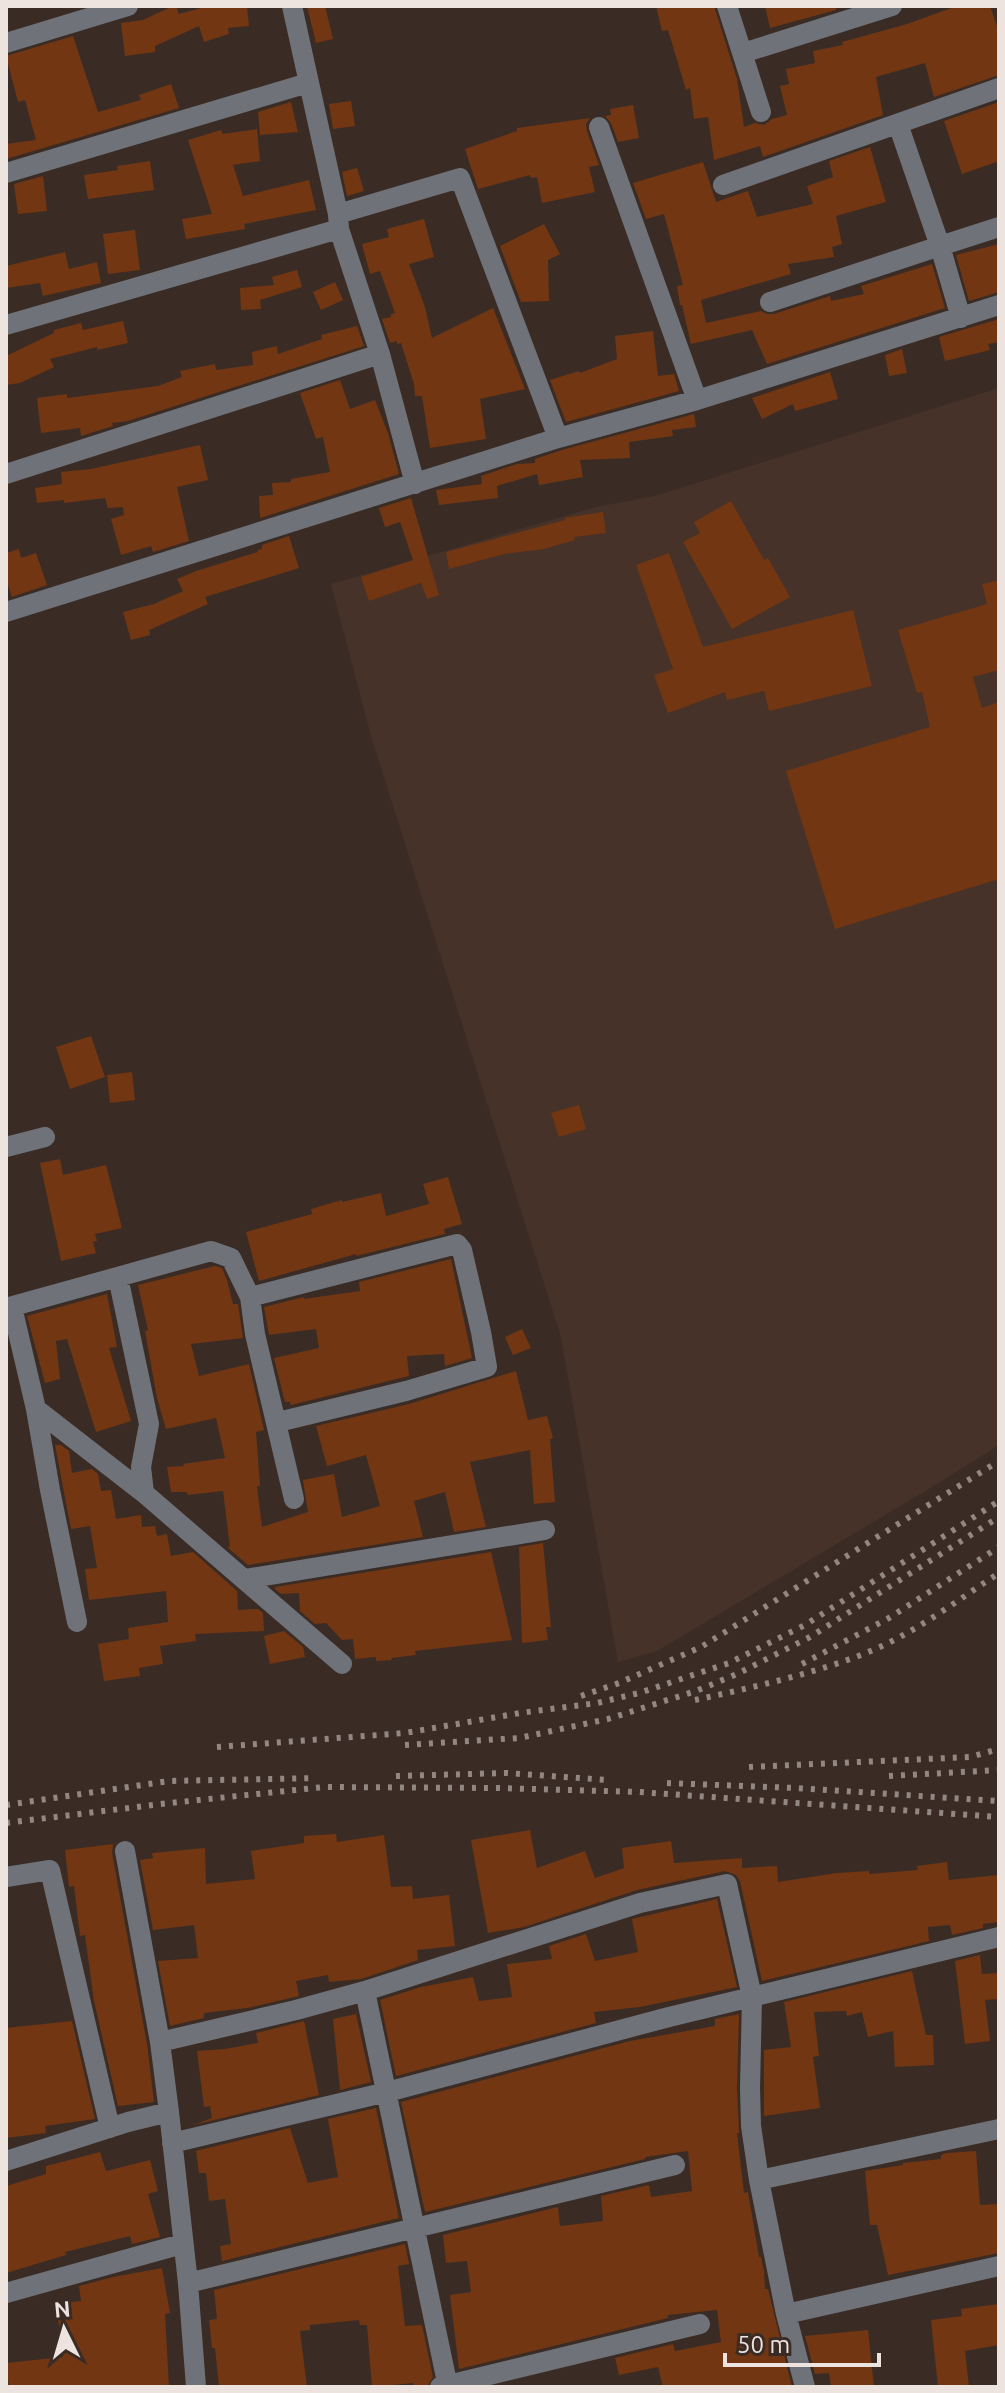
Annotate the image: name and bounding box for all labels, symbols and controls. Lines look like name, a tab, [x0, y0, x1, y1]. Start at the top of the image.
north arrow	[24, 2289, 104, 2369]
text: N	[53, 2295, 71, 2322]
scale bar	[725, 2317, 879, 2367]
text: 50 m	[737, 2331, 790, 2358]

